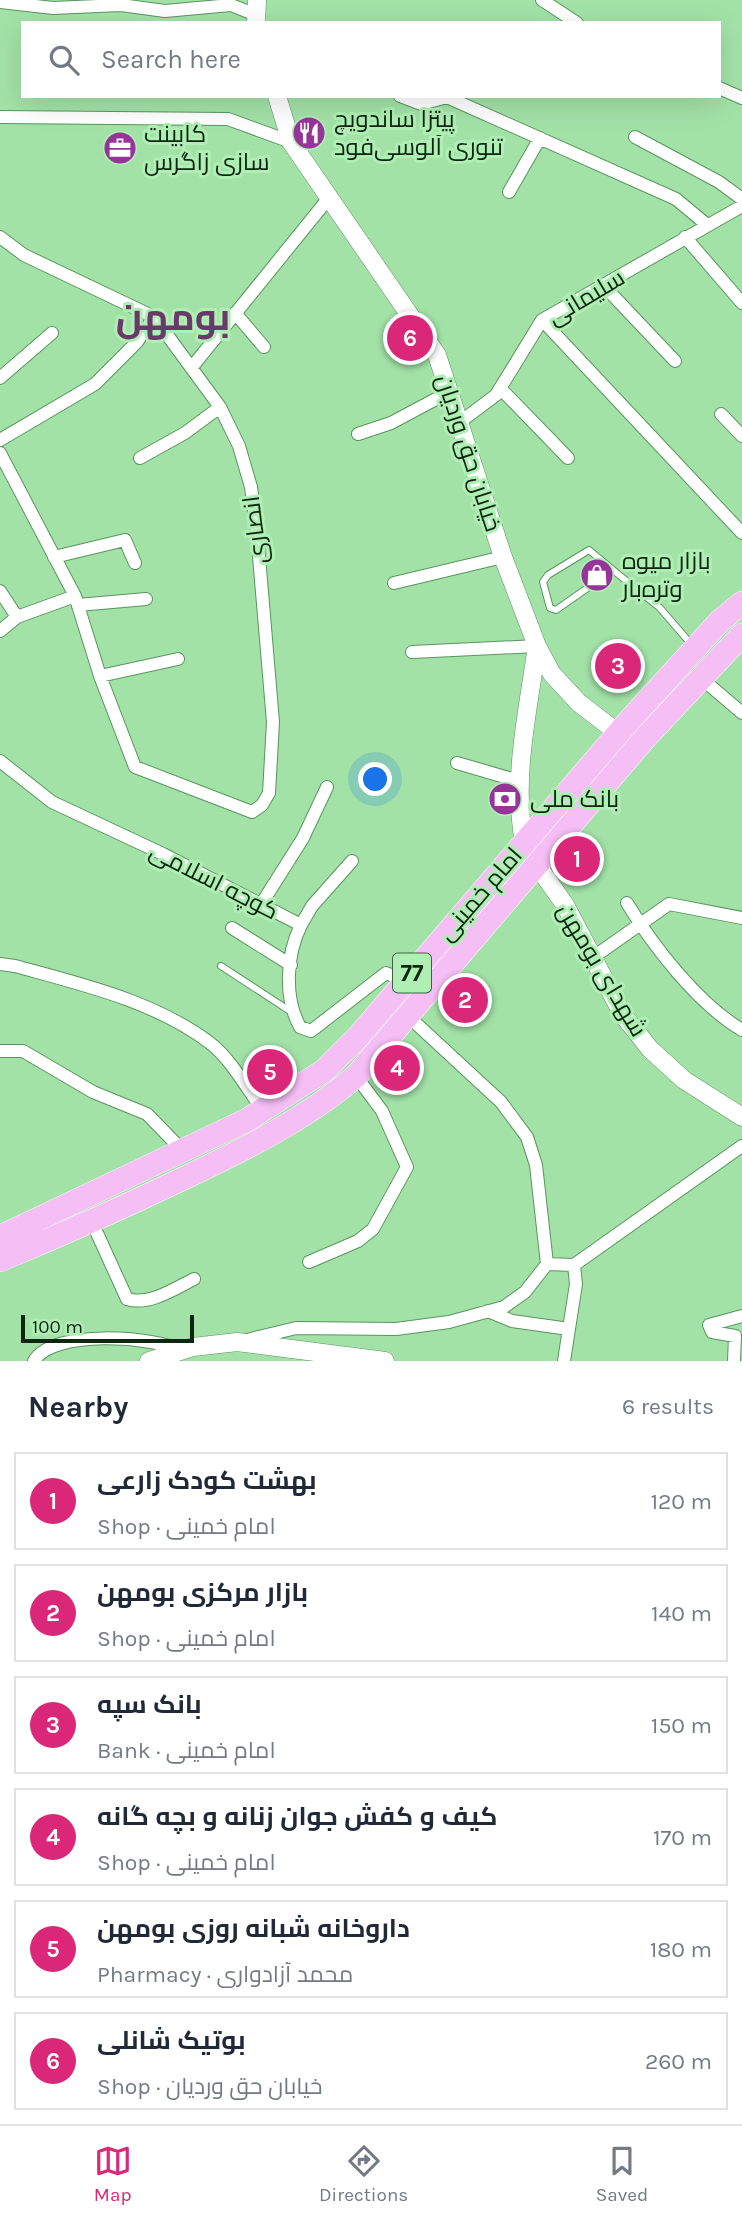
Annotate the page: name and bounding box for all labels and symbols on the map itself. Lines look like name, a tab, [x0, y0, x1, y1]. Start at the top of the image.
place label: پیتزا ساندویچ تنوری اَلوسی‌‌فود	[334, 105, 503, 161]
restaurant icon: پیتزا ساندویچ تنوری اَلوسی‌‌فود	[290, 114, 328, 152]
place label: کابینت سازی زاگرس	[144, 120, 270, 176]
office icon: کابینت سازی زاگرس	[101, 129, 139, 167]
street label: سلیمانی	[542, 263, 630, 331]
district label: بومهن	[116, 295, 230, 340]
pin: 6	[387, 312, 433, 364]
street label: خیابان حق وردیان	[429, 371, 508, 535]
street label: انصاری	[237, 494, 273, 566]
place label: بازار میوه وتره‌بار	[620, 547, 711, 603]
shop icon: بازار میوه وتره‌بار	[578, 556, 616, 594]
pin: 3	[595, 640, 641, 692]
your location	[358, 762, 392, 796]
bank icon: بانک ملی	[486, 780, 524, 818]
place label: بانک ملی	[530, 785, 619, 813]
pin: 1	[554, 833, 600, 885]
street label: کوچه اسلامی	[144, 837, 283, 927]
street label: امام خمینی	[432, 842, 530, 948]
street label: شهدای بومهن	[551, 898, 653, 1042]
road number: 77	[393, 954, 431, 992]
pin: 2	[442, 974, 488, 1026]
pin: 4	[374, 1042, 420, 1094]
pin: 5	[247, 1046, 293, 1098]
scale bar	[21, 1312, 194, 1344]

